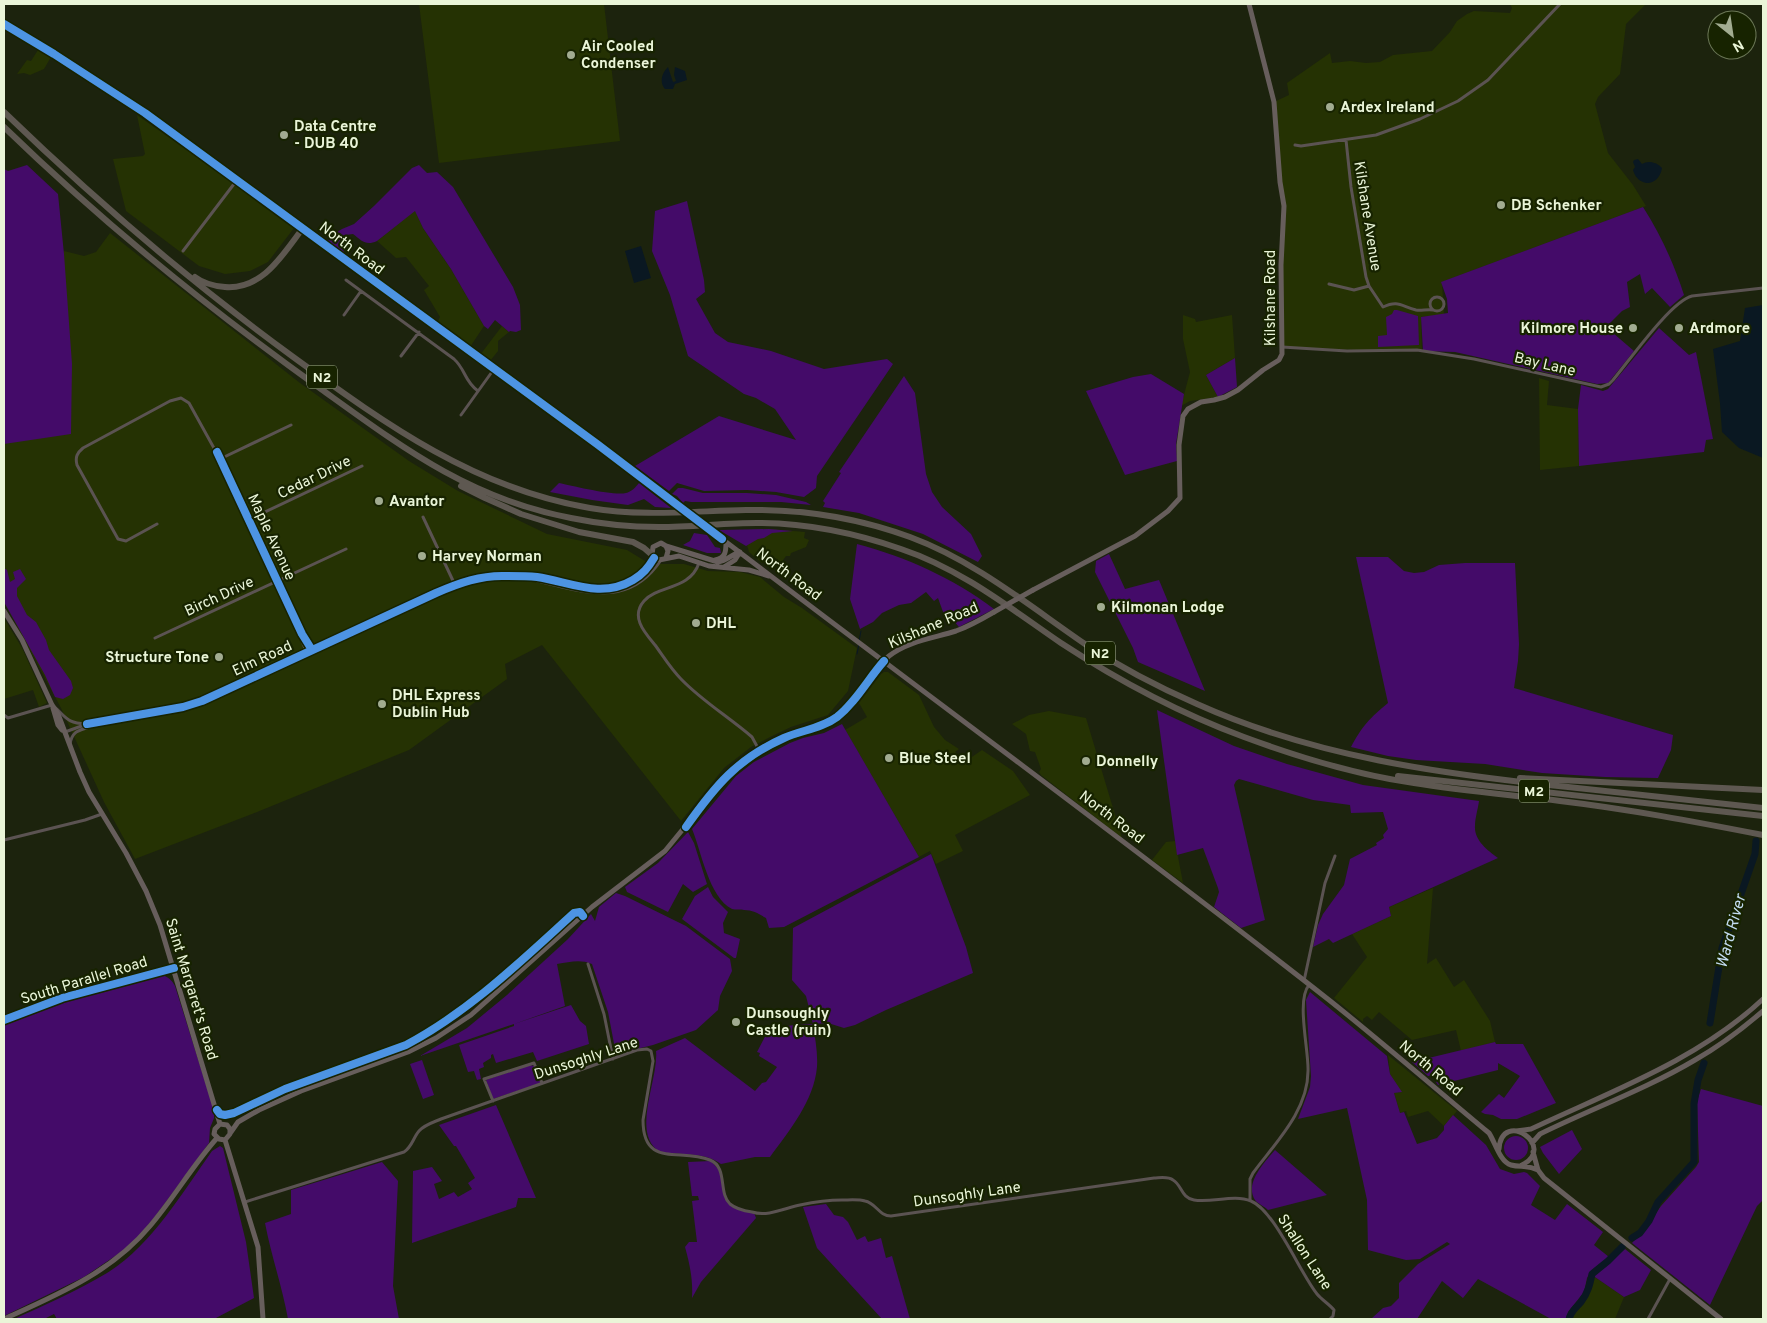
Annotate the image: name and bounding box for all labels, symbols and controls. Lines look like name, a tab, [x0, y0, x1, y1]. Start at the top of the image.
north arrow	[1707, 10, 1757, 60]
text: N	[1729, 35, 1746, 55]
place label: Air Cooled Condenser	[581, 38, 656, 74]
marker: Air Cooled Condenser	[565, 49, 577, 61]
place label: Ardex Ireland	[1340, 99, 1435, 118]
marker: Ardex Ireland	[1324, 101, 1336, 113]
place label: Data Centre - DUB 40	[294, 118, 377, 154]
marker: Data Centre - DUB 40	[278, 129, 290, 141]
street label: Kilshane Avenue	[1348, 160, 1385, 273]
place label: DB Schenker	[1511, 197, 1602, 216]
marker: DB Schenker	[1495, 199, 1507, 211]
street label: North Road	[315, 218, 388, 280]
street label: Kilshane Road	[1262, 250, 1281, 346]
place label: Kilmore House	[1520, 320, 1623, 339]
place label: Ardmore	[1689, 320, 1750, 339]
marker: Kilmore House	[1627, 322, 1639, 334]
marker: Ardmore	[1673, 322, 1685, 334]
street label: Bay Lane	[1512, 349, 1577, 382]
road number: N2	[307, 366, 337, 388]
street label: Cedar Drive	[275, 452, 355, 504]
street label: Maple Avenue	[242, 491, 299, 584]
place label: Avantor	[389, 493, 445, 512]
marker: Avantor	[373, 495, 385, 507]
street label: North Road	[752, 544, 825, 606]
place label: Harvey Norman	[432, 548, 542, 567]
marker: Harvey Norman	[416, 550, 428, 562]
street label: Birch Drive	[182, 573, 257, 622]
street label: Kilshane Road	[886, 599, 982, 654]
place label: Kilmonan Lodge	[1111, 599, 1224, 618]
marker: Kilmonan Lodge	[1095, 601, 1107, 613]
place label: DHL	[706, 615, 736, 634]
marker: DHL	[690, 617, 702, 629]
street label: Elm Road	[230, 637, 296, 681]
road number: N2	[1085, 641, 1115, 664]
place label: Structure Tone	[105, 649, 209, 668]
marker: Structure Tone	[213, 651, 225, 663]
place label: DHL Express Dublin Hub	[392, 687, 481, 723]
marker: DHL Express Dublin Hub	[376, 698, 388, 710]
place label: Blue Steel	[899, 750, 971, 769]
marker: Blue Steel	[883, 752, 895, 764]
place label: Donnelly	[1096, 753, 1159, 772]
marker: Donnelly	[1080, 755, 1092, 767]
road number: M2	[1519, 779, 1549, 802]
street label: North Road	[1075, 787, 1148, 849]
water label: Ward River	[1713, 891, 1752, 970]
street label: Saint Margaret's Road	[160, 916, 221, 1063]
street label: South Parallel Road	[19, 953, 150, 1010]
place label: Dunsoughly Castle (ruin)	[746, 1005, 832, 1041]
marker: Dunsoughly Castle (ruin)	[730, 1016, 742, 1028]
street label: Dunsoghly Lane	[532, 1034, 641, 1085]
street label: North Road	[1394, 1037, 1466, 1101]
street label: Dunsoghly Lane	[912, 1179, 1022, 1212]
street label: Shallon Lane	[1272, 1211, 1335, 1294]

